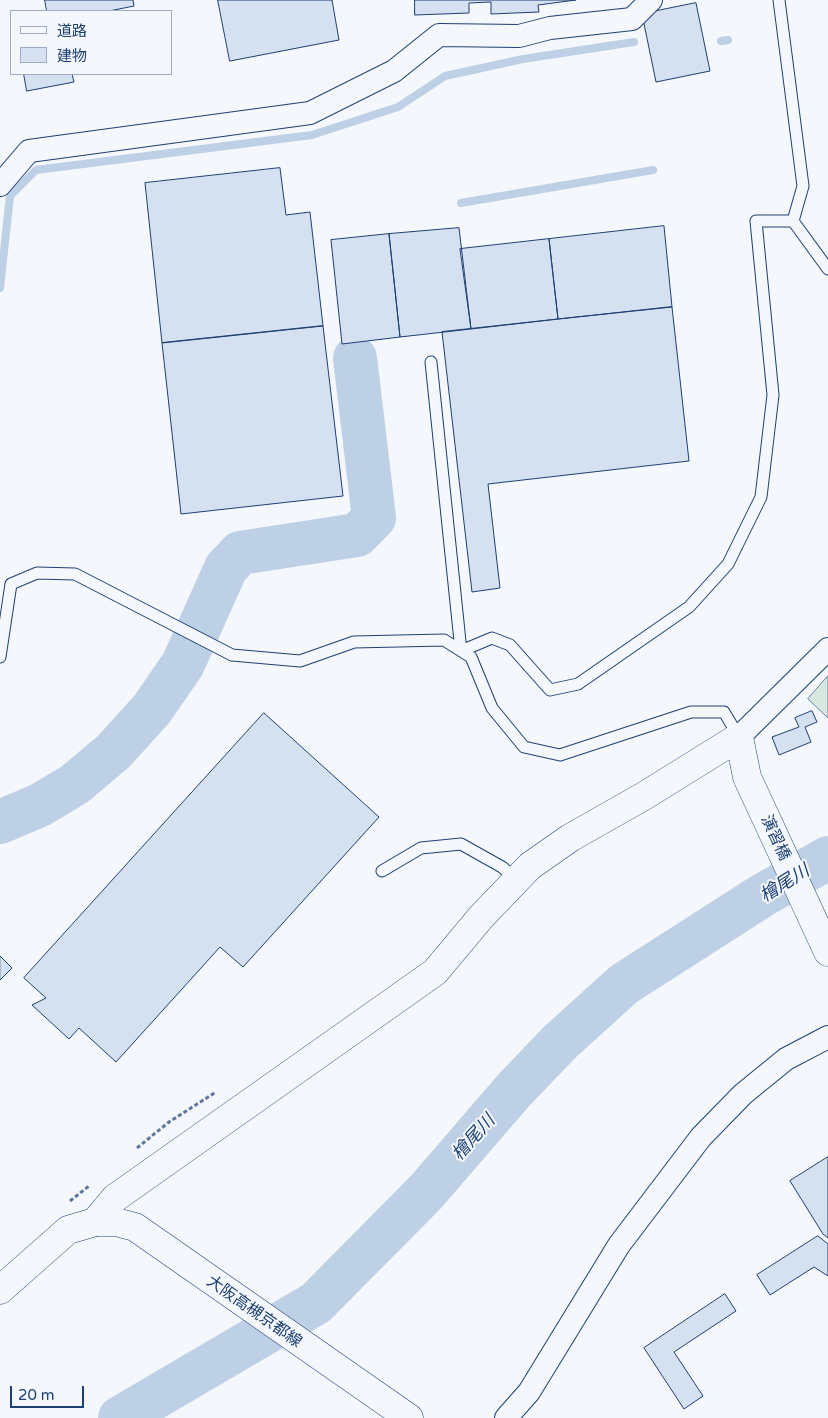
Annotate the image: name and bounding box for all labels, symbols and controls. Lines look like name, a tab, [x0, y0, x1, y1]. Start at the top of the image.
legend	[10, 10, 172, 75]
text: 道路	[57, 22, 87, 40]
text: 建物	[57, 47, 87, 65]
street label: 演習橋	[756, 812, 794, 864]
water label: 檜尾川	[756, 861, 814, 907]
water label: 檜尾川	[448, 1111, 500, 1165]
street label: 大阪高槻京都線	[203, 1272, 305, 1352]
scale bar	[12, 1376, 86, 1408]
text: 20 m	[18, 1386, 55, 1404]

